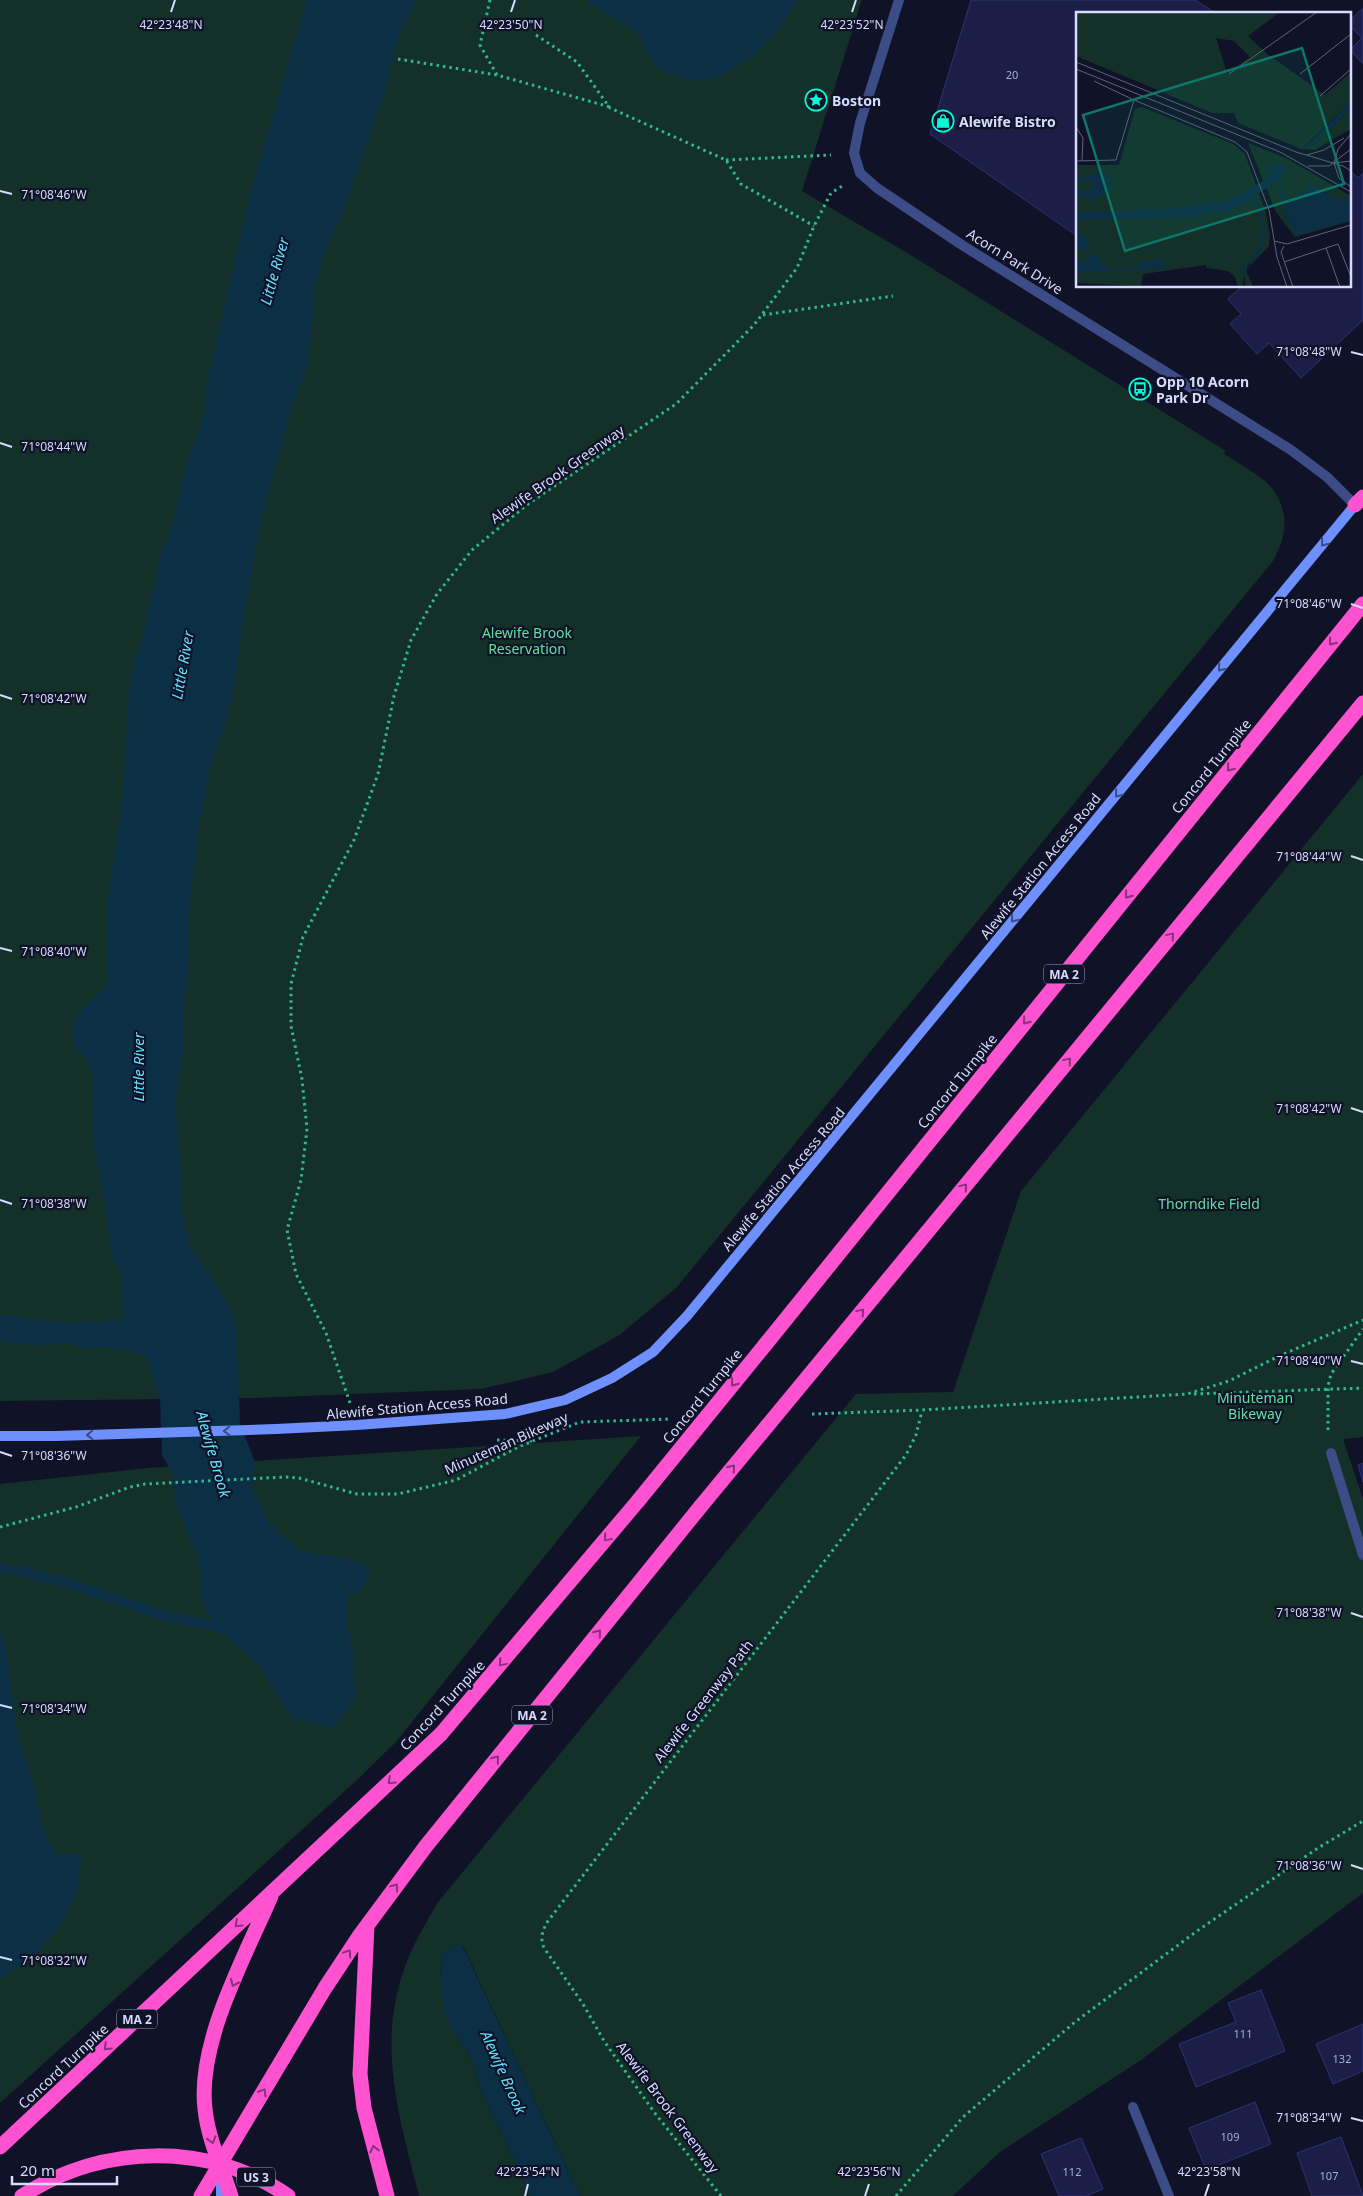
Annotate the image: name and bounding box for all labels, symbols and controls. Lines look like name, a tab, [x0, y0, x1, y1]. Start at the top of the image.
inset map	[1076, 12, 1350, 288]
text: 42°23'48"N	[139, 16, 203, 33]
text: 42°23'50"N	[479, 16, 543, 33]
text: 42°23'52"N	[820, 16, 884, 33]
house number: 20	[1006, 67, 1018, 82]
place icon: Boston	[804, 88, 828, 112]
place label: Boston	[832, 91, 881, 110]
shop icon: Alewife Bistro	[931, 109, 955, 133]
place label: Alewife Bistro	[959, 112, 1056, 131]
text: 71°08'46"W	[21, 186, 87, 203]
street label: Acorn Park Drive	[963, 224, 1067, 298]
water label: Little River	[255, 234, 293, 307]
text: 71°08'48"W	[1276, 343, 1342, 360]
place label: Opp 10 Acorn Park Dr	[1156, 372, 1249, 407]
bus stop icon: Opp 10 Acorn Park Dr	[1128, 377, 1152, 401]
street label: Alewife Brook Greenway	[486, 420, 629, 528]
text: 71°08'44"W	[21, 438, 87, 455]
one-way arrow	[1322, 537, 1330, 546]
text: 71°08'46"W	[1276, 595, 1342, 612]
park label: Alewife Brook Reservation	[482, 623, 573, 658]
water label: Little River	[166, 628, 198, 701]
one-way arrow	[1330, 636, 1338, 645]
one-way arrow	[1218, 663, 1227, 672]
text: 71°08'42"W	[21, 690, 87, 707]
street label: Concord Turnpike	[1167, 715, 1255, 817]
one-way arrow	[1228, 762, 1236, 771]
one-way arrow	[1115, 788, 1123, 797]
street label: Alewife Station Access Road	[975, 789, 1105, 943]
text: 71°08'44"W	[1276, 848, 1342, 865]
one-way arrow	[1125, 889, 1134, 898]
one-way arrow	[1012, 913, 1020, 922]
one-way arrow	[1165, 933, 1174, 942]
text: 71°08'40"W	[21, 943, 87, 960]
road number: MA 2	[1044, 964, 1084, 984]
one-way arrow	[1024, 1015, 1032, 1024]
street label: Concord Turnpike	[913, 1030, 1001, 1132]
water label: Little River	[128, 1031, 148, 1102]
one-way arrow	[1062, 1058, 1071, 1067]
text: 71°08'42"W	[1276, 1100, 1342, 1117]
street label: Alewife Station Access Road	[717, 1103, 849, 1255]
one-way arrow	[959, 1183, 968, 1192]
park label: Thorndike Field	[1158, 1194, 1260, 1213]
text: 71°08'38"W	[21, 1195, 87, 1212]
one-way arrow	[855, 1309, 863, 1318]
street label: Concord Turnpike	[658, 1345, 746, 1447]
text: 71°08'40"W	[1276, 1352, 1342, 1369]
one-way arrow	[731, 1377, 740, 1386]
park label: Minuteman Bikeway	[1217, 1388, 1293, 1423]
street label: Alewife Station Access Road	[325, 1389, 509, 1423]
water label: Alewife Brook	[192, 1407, 236, 1500]
street label: Minuteman Bikeway	[441, 1407, 572, 1479]
one-way arrow	[223, 1426, 230, 1436]
one-way arrow	[86, 1430, 94, 1440]
text: 71°08'36"W	[21, 1447, 87, 1464]
one-way arrow	[727, 1465, 735, 1474]
one-way arrow	[603, 1533, 612, 1542]
text: 71°08'38"W	[1276, 1604, 1342, 1621]
one-way arrow	[593, 1630, 601, 1639]
street label: Alewife Greenway Path	[649, 1636, 757, 1766]
street label: Concord Turnpike	[395, 1656, 489, 1754]
one-way arrow	[500, 1657, 508, 1666]
text: 71°08'34"W	[21, 1700, 87, 1717]
road number: MA 2	[512, 1706, 552, 1724]
one-way arrow	[490, 1756, 499, 1765]
one-way arrow	[388, 1775, 397, 1784]
text: 71°08'36"W	[1276, 1857, 1342, 1874]
one-way arrow	[389, 1883, 398, 1893]
one-way arrow	[235, 1918, 244, 1927]
one-way arrow	[342, 1949, 351, 1959]
text: 71°08'32"W	[21, 1952, 87, 1969]
one-way arrow	[229, 1978, 240, 1987]
road number: MA 2	[117, 2010, 157, 2028]
street label: Concord Turnpike	[14, 2019, 112, 2113]
water label: Alewife Brook	[476, 2026, 532, 2117]
house number: 111	[1234, 2026, 1252, 2041]
street label: Alewife Brook Greenway	[612, 2037, 724, 2177]
one-way arrow	[104, 2041, 113, 2050]
house number: 132	[1333, 2051, 1351, 2066]
one-way arrow	[257, 2088, 267, 2097]
text: 71°08'34"W	[1276, 2109, 1342, 2126]
house number: 109	[1221, 2129, 1239, 2144]
one-way arrow	[207, 2135, 217, 2144]
one-way arrow	[370, 2145, 380, 2153]
scale bar	[12, 2154, 118, 2186]
text: 20 m	[20, 2160, 55, 2180]
text: 42°23'54"N	[496, 2163, 560, 2180]
text: 42°23'56"N	[837, 2163, 901, 2180]
text: 42°23'58"N	[1177, 2163, 1241, 2180]
house number: 112	[1063, 2164, 1081, 2179]
road number: US 3	[237, 2168, 275, 2186]
house number: 107	[1320, 2168, 1338, 2183]

